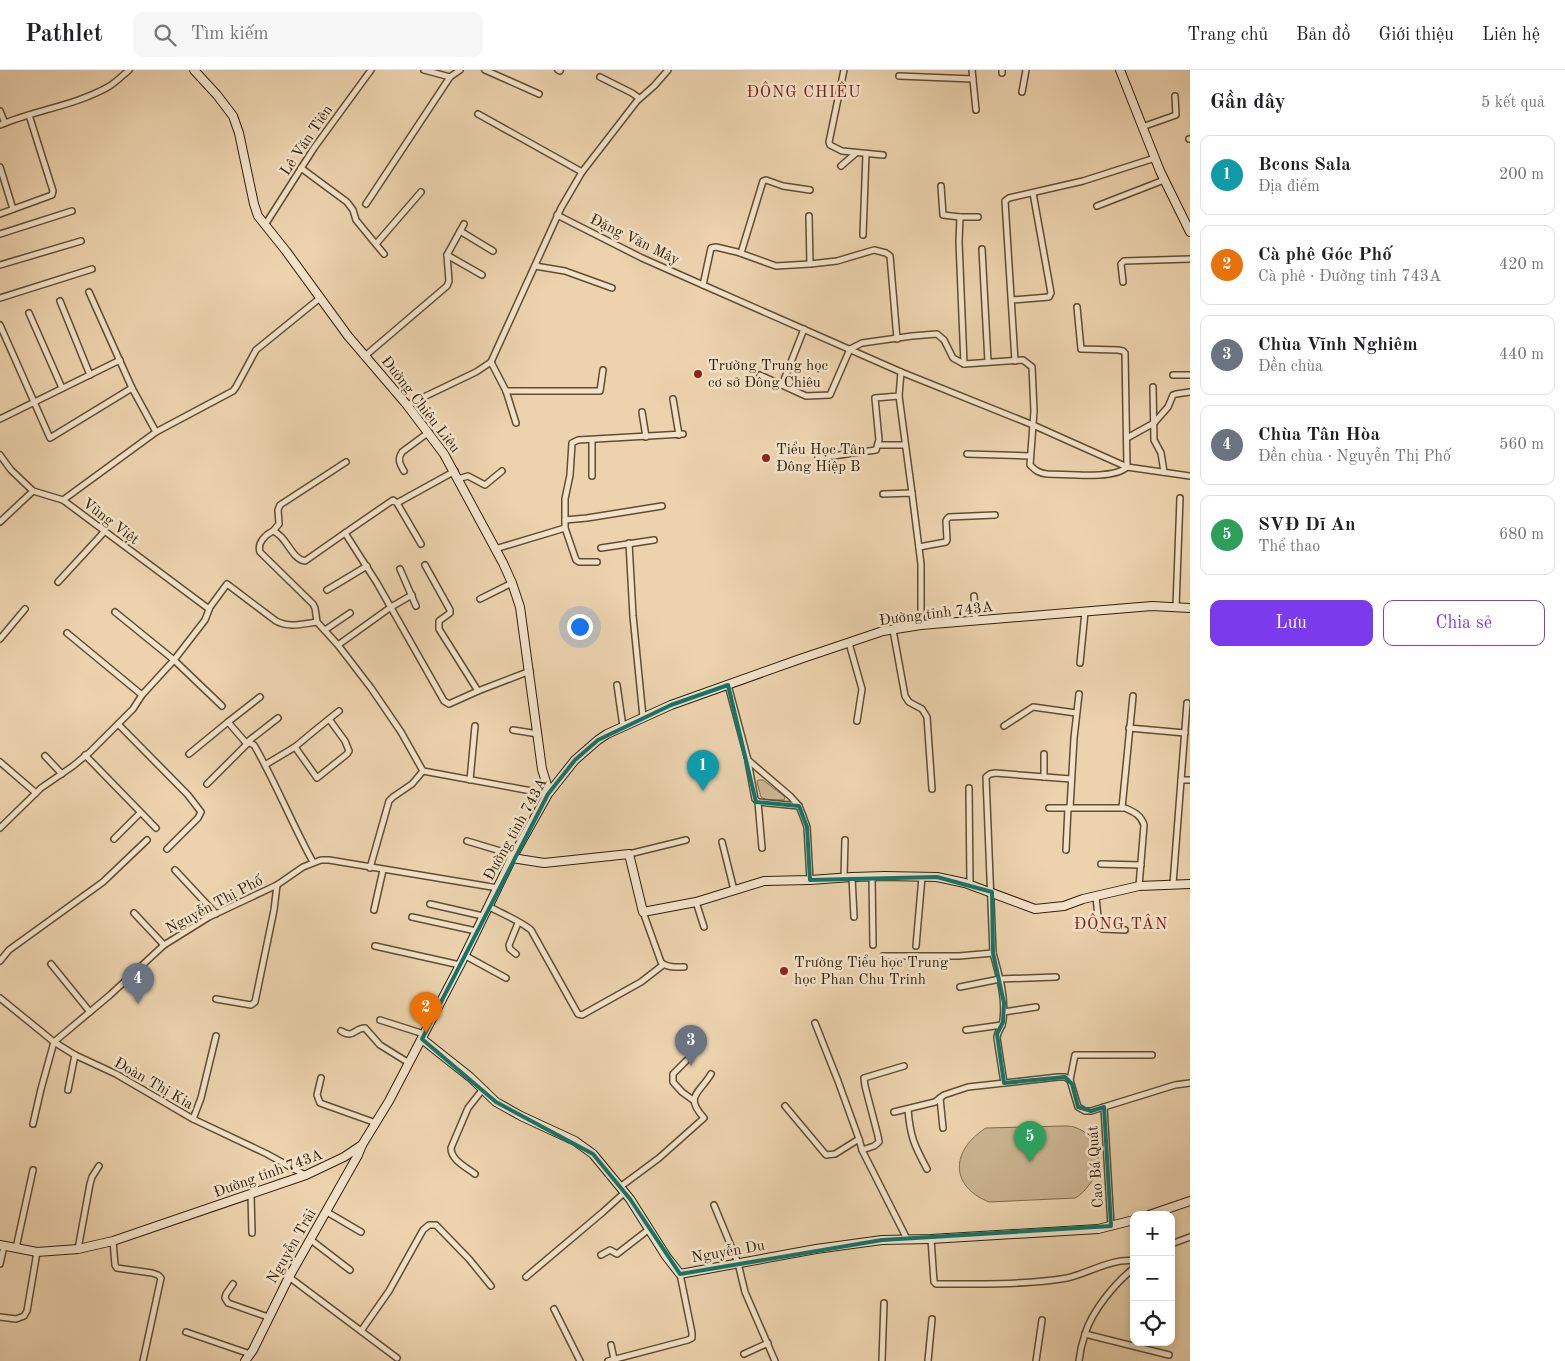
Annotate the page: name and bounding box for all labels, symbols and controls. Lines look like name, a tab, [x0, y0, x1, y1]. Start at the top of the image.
search box	[133, 12, 483, 57]
icon: search	[151, 21, 179, 49]
text: Pathlet	[25, 23, 103, 47]
text: Tìm kiếm	[191, 25, 269, 44]
text: Trang chủ	[1187, 26, 1268, 44]
text: Bản đồ	[1296, 26, 1350, 44]
text: Giới thiệu	[1378, 26, 1454, 44]
text: Liên hệ	[1482, 26, 1540, 44]
district label: ĐÔNG CHIÊU	[747, 81, 861, 101]
text: Gần đây	[1210, 92, 1286, 113]
text: 5 kết quả	[1481, 95, 1545, 111]
street label: Lê Văn Tiên	[278, 103, 336, 179]
text: Bcons Sala	[1258, 156, 1351, 175]
text: 1	[1222, 167, 1232, 183]
text: 200 m	[1499, 167, 1544, 183]
text: Địa điểm	[1258, 179, 1320, 195]
street label: Đặng Văn Mây	[587, 212, 681, 268]
text: Cà phê Góc Phố	[1258, 246, 1392, 265]
text: 2	[1222, 257, 1232, 273]
text: 420 m	[1499, 257, 1544, 273]
text: Cà phê · Đường tỉnh 743A	[1258, 269, 1441, 285]
text: Chùa Vĩnh Nghiêm	[1258, 336, 1418, 355]
text: 3	[1222, 347, 1232, 363]
text: 440 m	[1499, 347, 1544, 363]
street label: Đường Chiêu Liêu	[378, 354, 462, 456]
place label: Trường Trung học cơ sở Đông Chiêu	[708, 359, 829, 391]
text: Đền chùa	[1258, 359, 1323, 375]
marker: Trường Trung học cơ sở Đông Chiêu	[692, 368, 704, 380]
text: Chùa Tân Hòa	[1258, 426, 1380, 445]
text: 4	[1222, 437, 1232, 453]
text: 560 m	[1499, 437, 1544, 453]
place label: Tiểu Học Tân Đông Hiệp B	[776, 441, 866, 475]
text: Đền chùa · Nguyễn Thị Phố	[1258, 449, 1451, 465]
marker: Tiểu Học Tân Đông Hiệp B	[760, 452, 772, 464]
street label: Vũng Việt	[79, 496, 141, 548]
text: SVĐ Dĩ An	[1258, 516, 1355, 535]
text: 5	[1222, 527, 1232, 543]
text: 680 m	[1499, 527, 1544, 543]
text: Thể thao	[1258, 539, 1320, 555]
street label: Đường tỉnh 743A	[878, 600, 995, 629]
button: Lưu	[1210, 600, 1373, 646]
button: Chia sẻ	[1383, 600, 1545, 646]
your location	[567, 614, 593, 640]
pin: 1	[687, 750, 719, 791]
street label: Đường tỉnh 743A	[482, 775, 551, 884]
street label: Nguyễn Thị Phố	[163, 872, 266, 937]
district label: ĐÔNG TÂN	[1074, 913, 1168, 933]
place label: Trường Tiểu học Trung học Phan Chu Trinh	[794, 954, 948, 988]
pin: 4	[122, 963, 154, 1004]
marker: Trường Tiểu học Trung học Phan Chu Trinh	[778, 965, 790, 977]
pin: 2	[410, 992, 442, 1033]
pin: 3	[675, 1025, 707, 1066]
street label: Đoàn Thị Kia	[111, 1056, 196, 1113]
pin: 5	[1014, 1121, 1046, 1162]
street label: Cao Bá Quát	[1086, 1125, 1107, 1208]
street label: Đường tỉnh 743A	[212, 1148, 325, 1201]
street label: Nguyễn Trãi	[264, 1207, 320, 1286]
map controls	[1130, 1211, 1175, 1346]
button: +	[1130, 1211, 1175, 1256]
street label: Nguyễn Du	[690, 1238, 766, 1266]
button: −	[1130, 1256, 1175, 1301]
button: locate	[1130, 1301, 1175, 1346]

